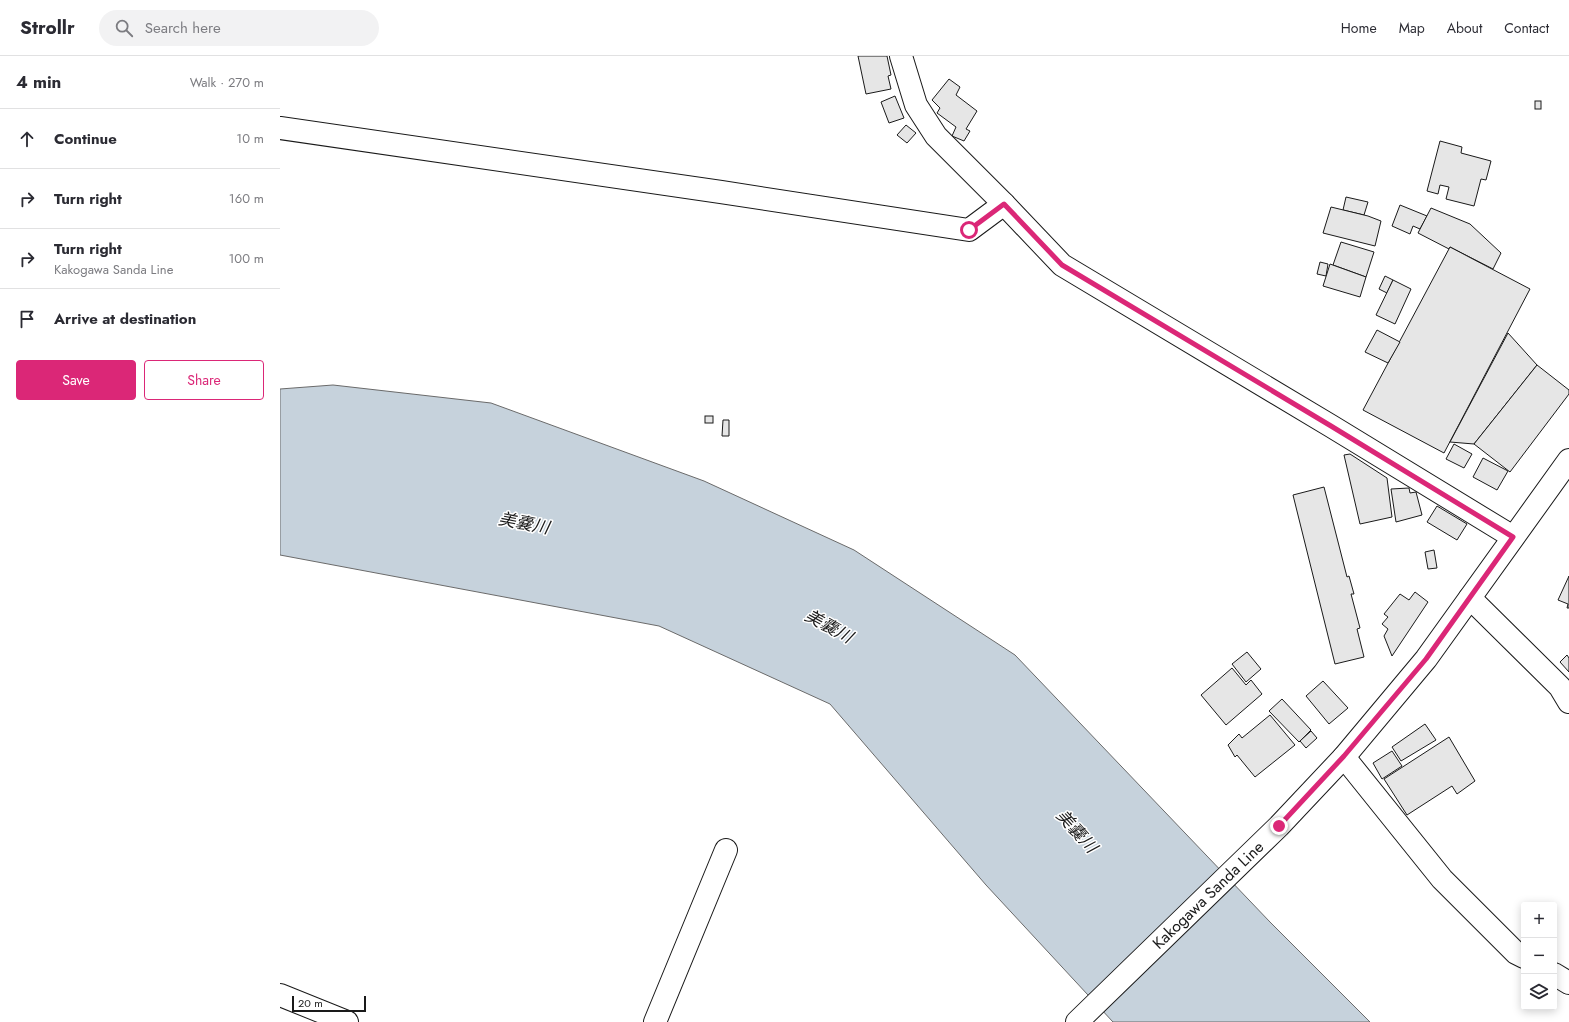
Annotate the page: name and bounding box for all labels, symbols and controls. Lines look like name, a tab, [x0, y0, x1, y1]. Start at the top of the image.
search box	[99, 10, 379, 46]
text: Strollr	[20, 14, 75, 41]
icon: search	[113, 17, 135, 39]
text: Search here	[145, 17, 221, 39]
text: Home	[1341, 18, 1377, 38]
text: Map	[1399, 18, 1425, 38]
text: About	[1447, 18, 1482, 38]
text: Contact	[1504, 18, 1549, 38]
text: 4 min	[16, 70, 61, 94]
text: Walk · 270 m	[190, 73, 264, 92]
icon: ahead	[16, 128, 38, 150]
text: Continue	[54, 128, 117, 150]
text: 10 m	[236, 129, 264, 148]
icon: right	[16, 188, 38, 210]
text: Turn right	[54, 188, 122, 210]
text: 160 m	[229, 189, 264, 208]
route start	[960, 221, 978, 239]
text: Turn right	[54, 238, 122, 260]
icon: right	[16, 248, 38, 270]
text: 100 m	[229, 249, 264, 268]
text: Kakogawa Sanda Line	[54, 260, 173, 279]
icon: arrive	[16, 308, 38, 330]
text: Arrive at destination	[54, 308, 196, 330]
button: Save	[16, 360, 136, 400]
button: Share	[144, 360, 264, 400]
water label: 美嚢川	[497, 506, 553, 540]
water label: 美嚢川	[801, 603, 859, 650]
water label: 美嚢川	[1051, 804, 1104, 859]
route end	[1270, 817, 1288, 835]
street label: Kakogawa Sanda Line	[1147, 836, 1269, 954]
map controls	[1521, 902, 1557, 1010]
button: +	[1521, 902, 1557, 938]
button: −	[1521, 938, 1557, 974]
button: layers	[1521, 974, 1557, 1010]
scale bar	[292, 994, 366, 1013]
text: 20 m	[298, 995, 323, 1011]

